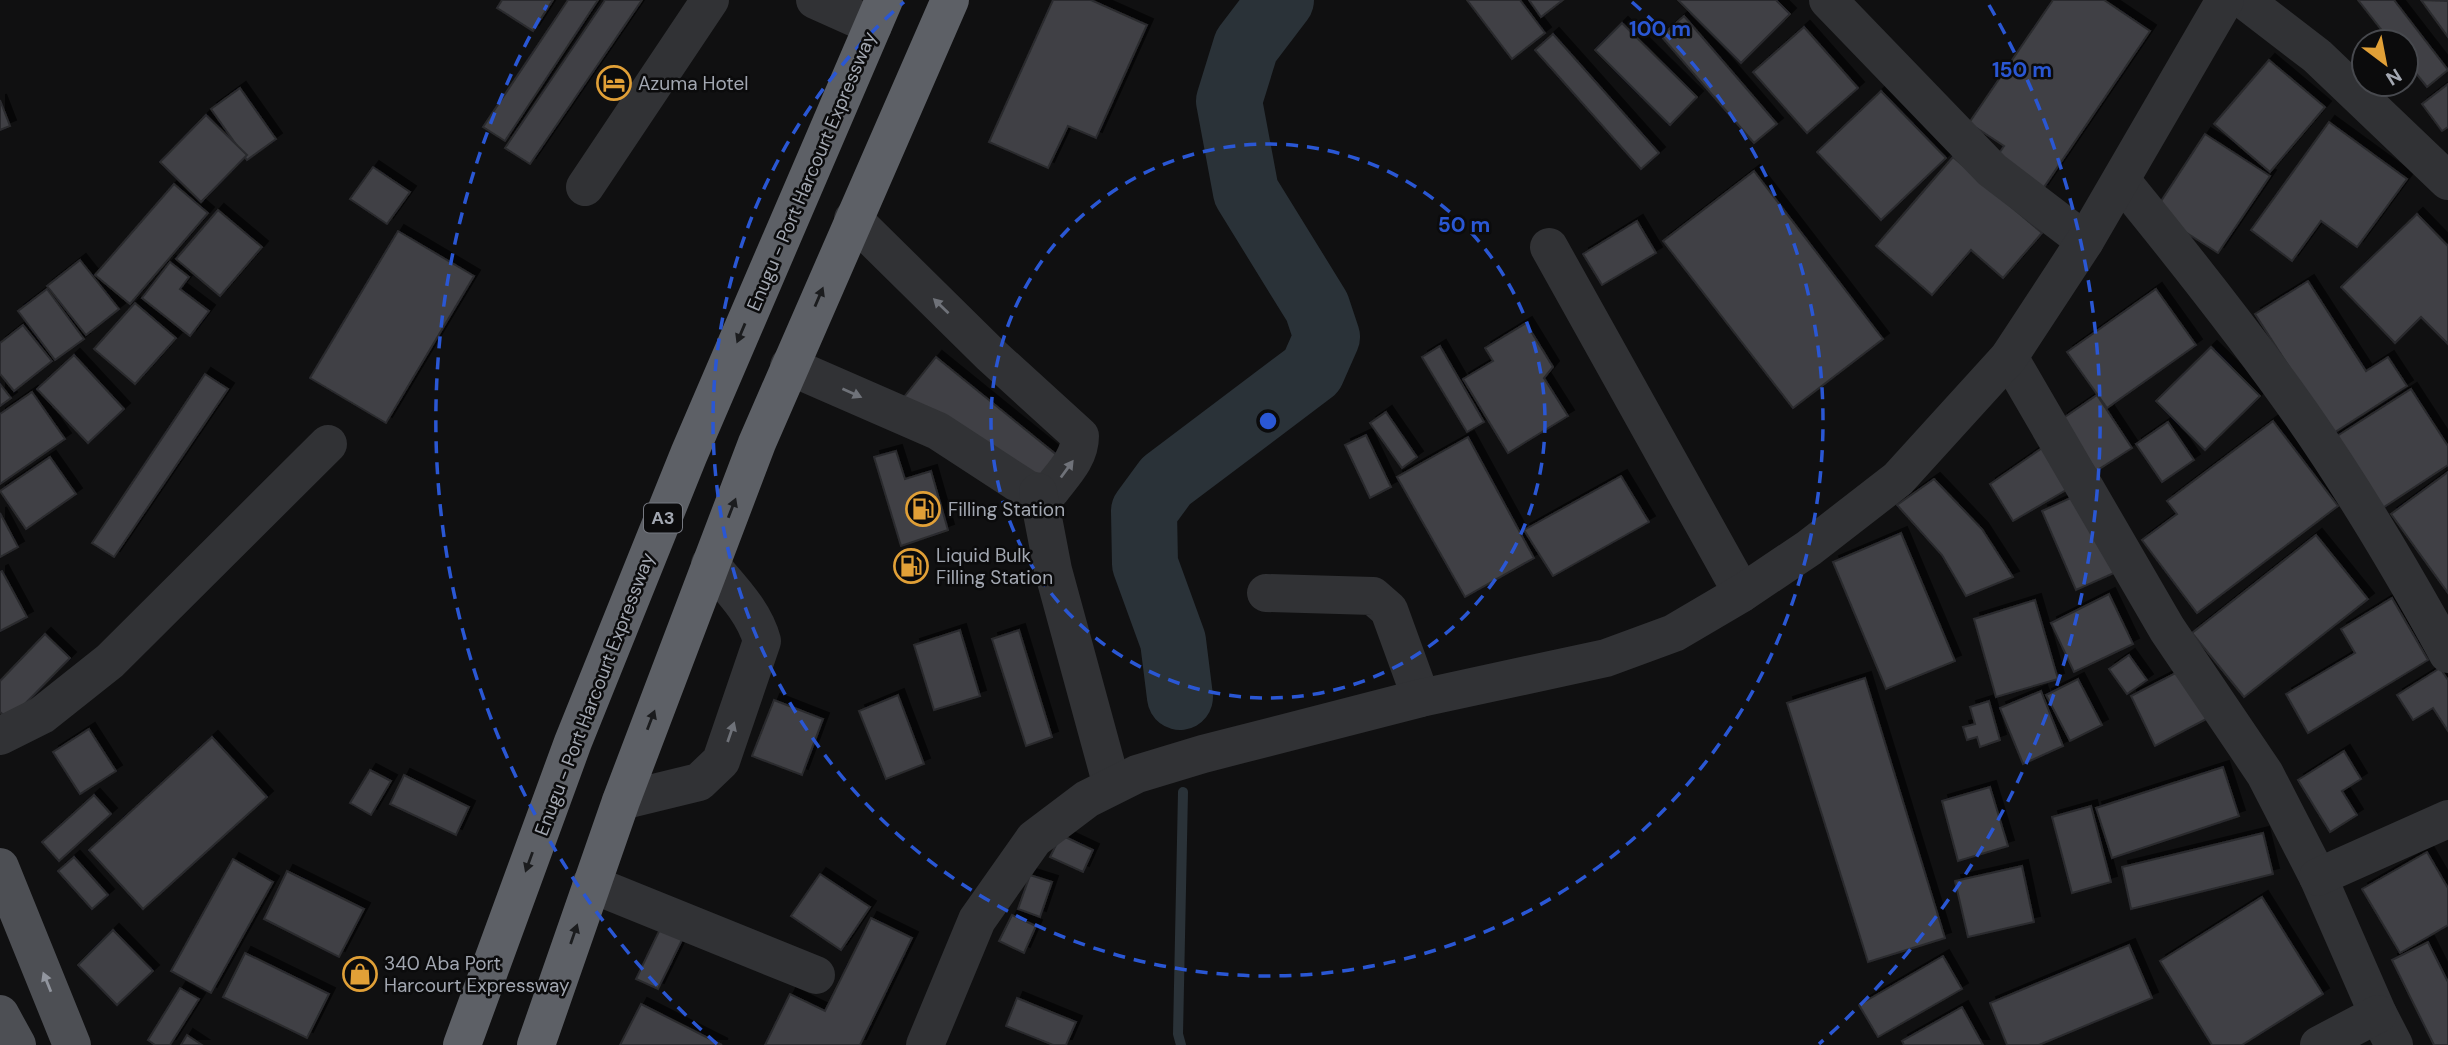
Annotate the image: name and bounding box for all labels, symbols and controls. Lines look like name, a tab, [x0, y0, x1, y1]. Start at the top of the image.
text: 100 m	[1629, 15, 1691, 43]
street label: Enugu - Port Harcourt Expressway	[741, 27, 882, 315]
north arrow	[2350, 28, 2420, 98]
text: 150 m	[1992, 56, 2052, 84]
text: N	[2381, 63, 2406, 91]
hotel icon: Azuma Hotel	[595, 64, 633, 102]
place label: Azuma Hotel	[638, 71, 749, 96]
text: 50 m	[1438, 211, 1490, 239]
one-way arrow	[814, 287, 825, 308]
one-way arrow	[932, 297, 949, 314]
one-way arrow	[735, 322, 746, 343]
one-way arrow	[841, 388, 862, 399]
centre of rings	[1256, 409, 1280, 433]
one-way arrow	[1060, 459, 1074, 478]
fuel station icon: Filling Station	[904, 490, 942, 528]
one-way arrow	[727, 497, 738, 518]
place label: Filling Station	[948, 497, 1065, 522]
road number: A3	[644, 504, 682, 532]
place label: Liquid Bulk Filling Station	[936, 543, 1053, 590]
fuel station icon: Liquid Bulk Filling Station	[892, 547, 930, 585]
street label: Enugu - Port Harcourt Expressway	[529, 549, 660, 839]
one-way arrow	[646, 710, 657, 731]
one-way arrow	[726, 722, 737, 743]
one-way arrow	[523, 852, 534, 873]
one-way arrow	[569, 923, 579, 944]
place label: 340 Aba Port Harcourt Expressway	[384, 951, 570, 998]
shop icon: 340 Aba Port Harcourt Expressway	[341, 955, 379, 993]
one-way arrow	[41, 971, 52, 992]

